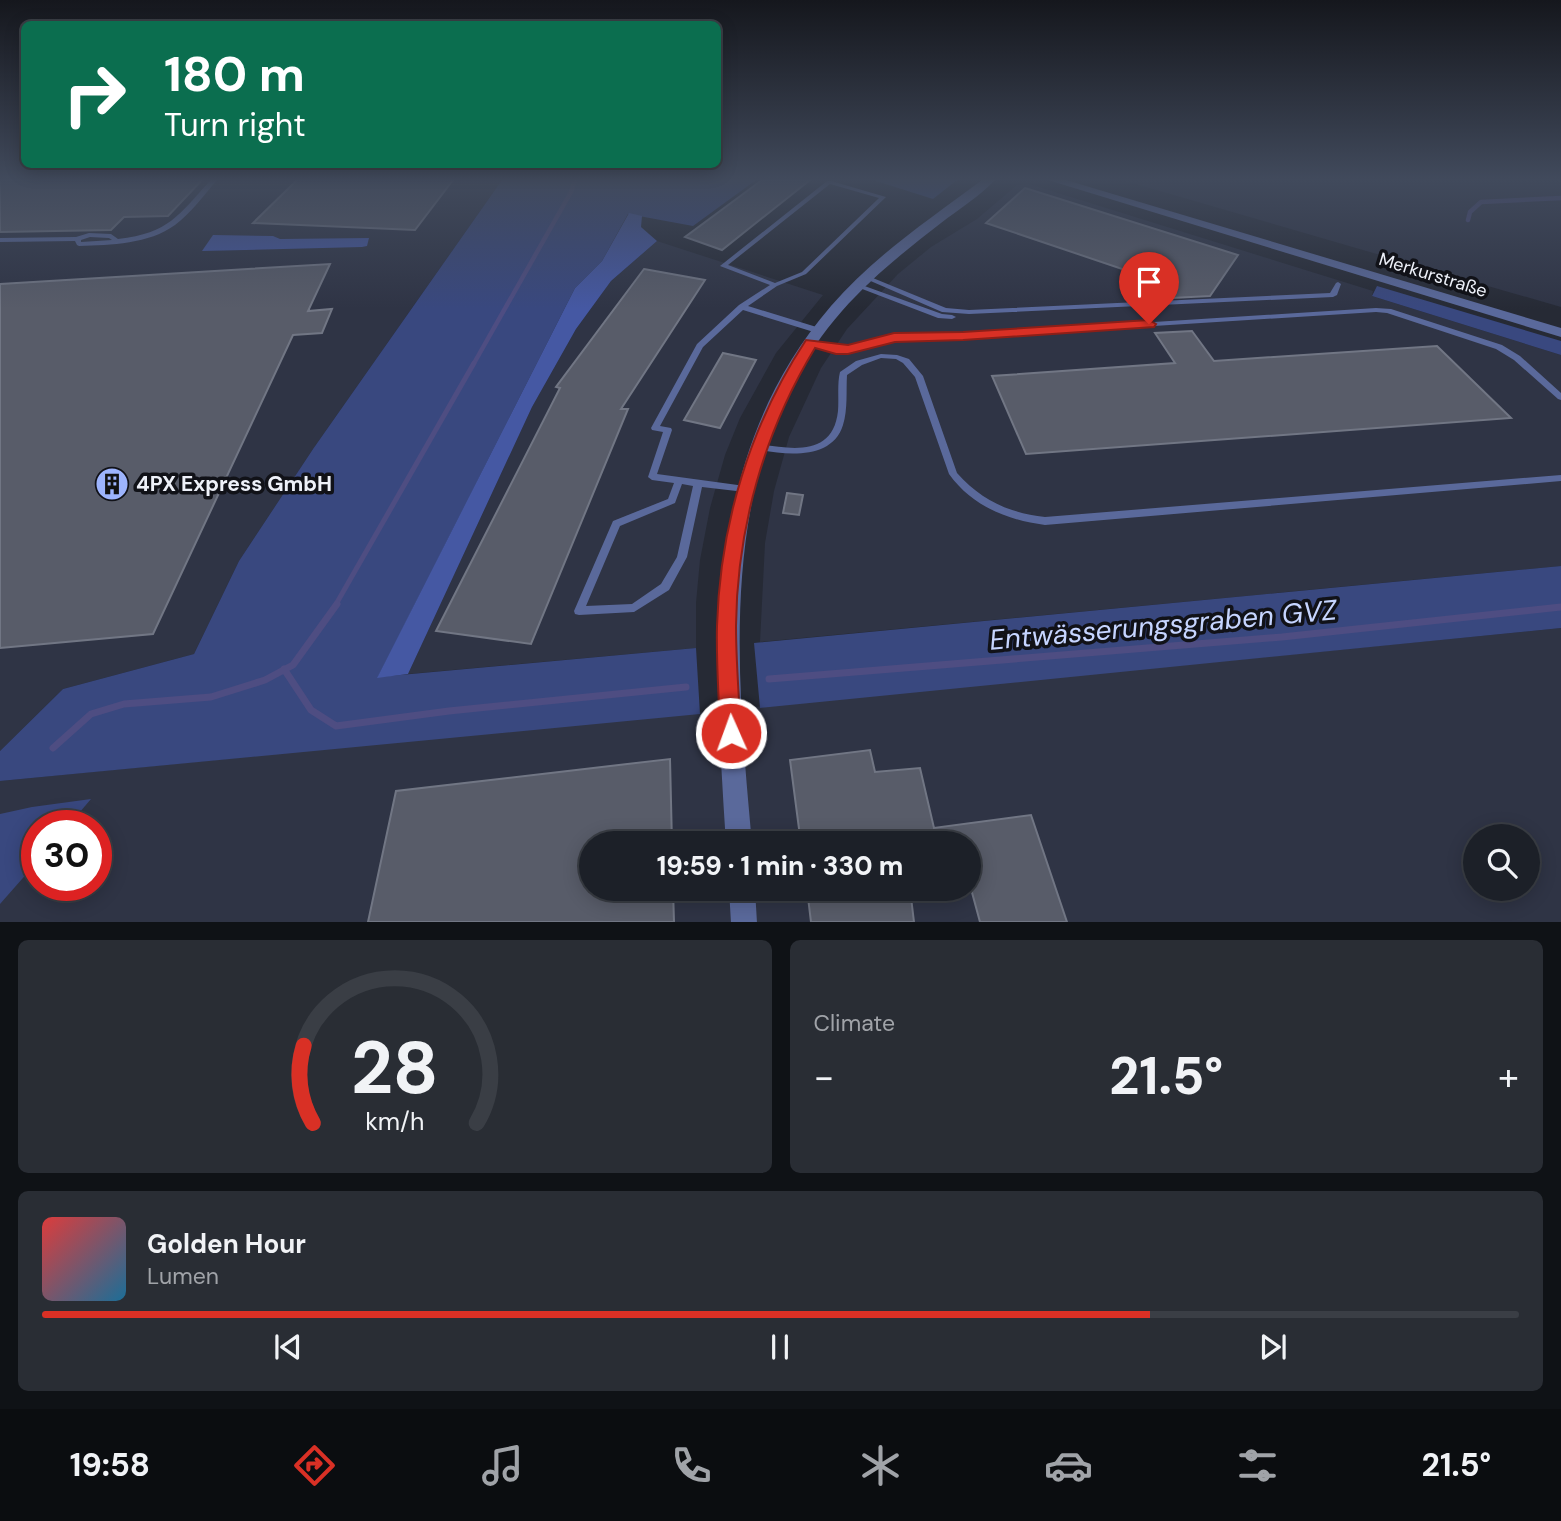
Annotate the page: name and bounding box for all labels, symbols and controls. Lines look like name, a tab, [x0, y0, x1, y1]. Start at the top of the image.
text: 180 m	[164, 42, 305, 106]
icon: right	[49, 49, 140, 140]
text: Turn right	[164, 104, 306, 146]
street label: Merkurstraße	[1376, 247, 1490, 303]
pin	[1119, 252, 1179, 324]
icon: arrive	[1130, 263, 1168, 301]
building icon: 4PX Express GmbH	[93, 465, 131, 503]
place label: 4PX Express GmbH	[136, 470, 332, 498]
water label: Entwässerungsgraben GVZ	[988, 591, 1339, 659]
position arrow	[694, 696, 768, 770]
speed limit sign: 30	[21, 810, 112, 901]
map controls	[1463, 824, 1540, 901]
button: search	[1463, 824, 1540, 901]
text: 19:59 · 1 min · 330 m	[657, 849, 903, 883]
text: Climate	[814, 1008, 895, 1038]
text: 28	[351, 1021, 439, 1116]
text: 21.5°	[1109, 1042, 1223, 1110]
text: −	[814, 1052, 834, 1102]
text: +	[1498, 1052, 1519, 1102]
text: km/h	[365, 1104, 424, 1137]
text: Golden Hour	[147, 1227, 306, 1261]
text: Lumen	[147, 1261, 219, 1291]
icon: previous	[269, 1328, 307, 1366]
icon: pause	[761, 1328, 799, 1366]
icon: next	[1254, 1328, 1292, 1366]
icon: directions	[290, 1441, 339, 1490]
icon: music	[478, 1441, 527, 1490]
icon: phone	[667, 1441, 716, 1490]
icon: climate	[856, 1441, 905, 1490]
icon: car	[1044, 1441, 1093, 1490]
icon: filters	[1233, 1441, 1282, 1490]
text: 19:58	[70, 1444, 150, 1486]
text: 21.5°	[1421, 1444, 1491, 1486]

